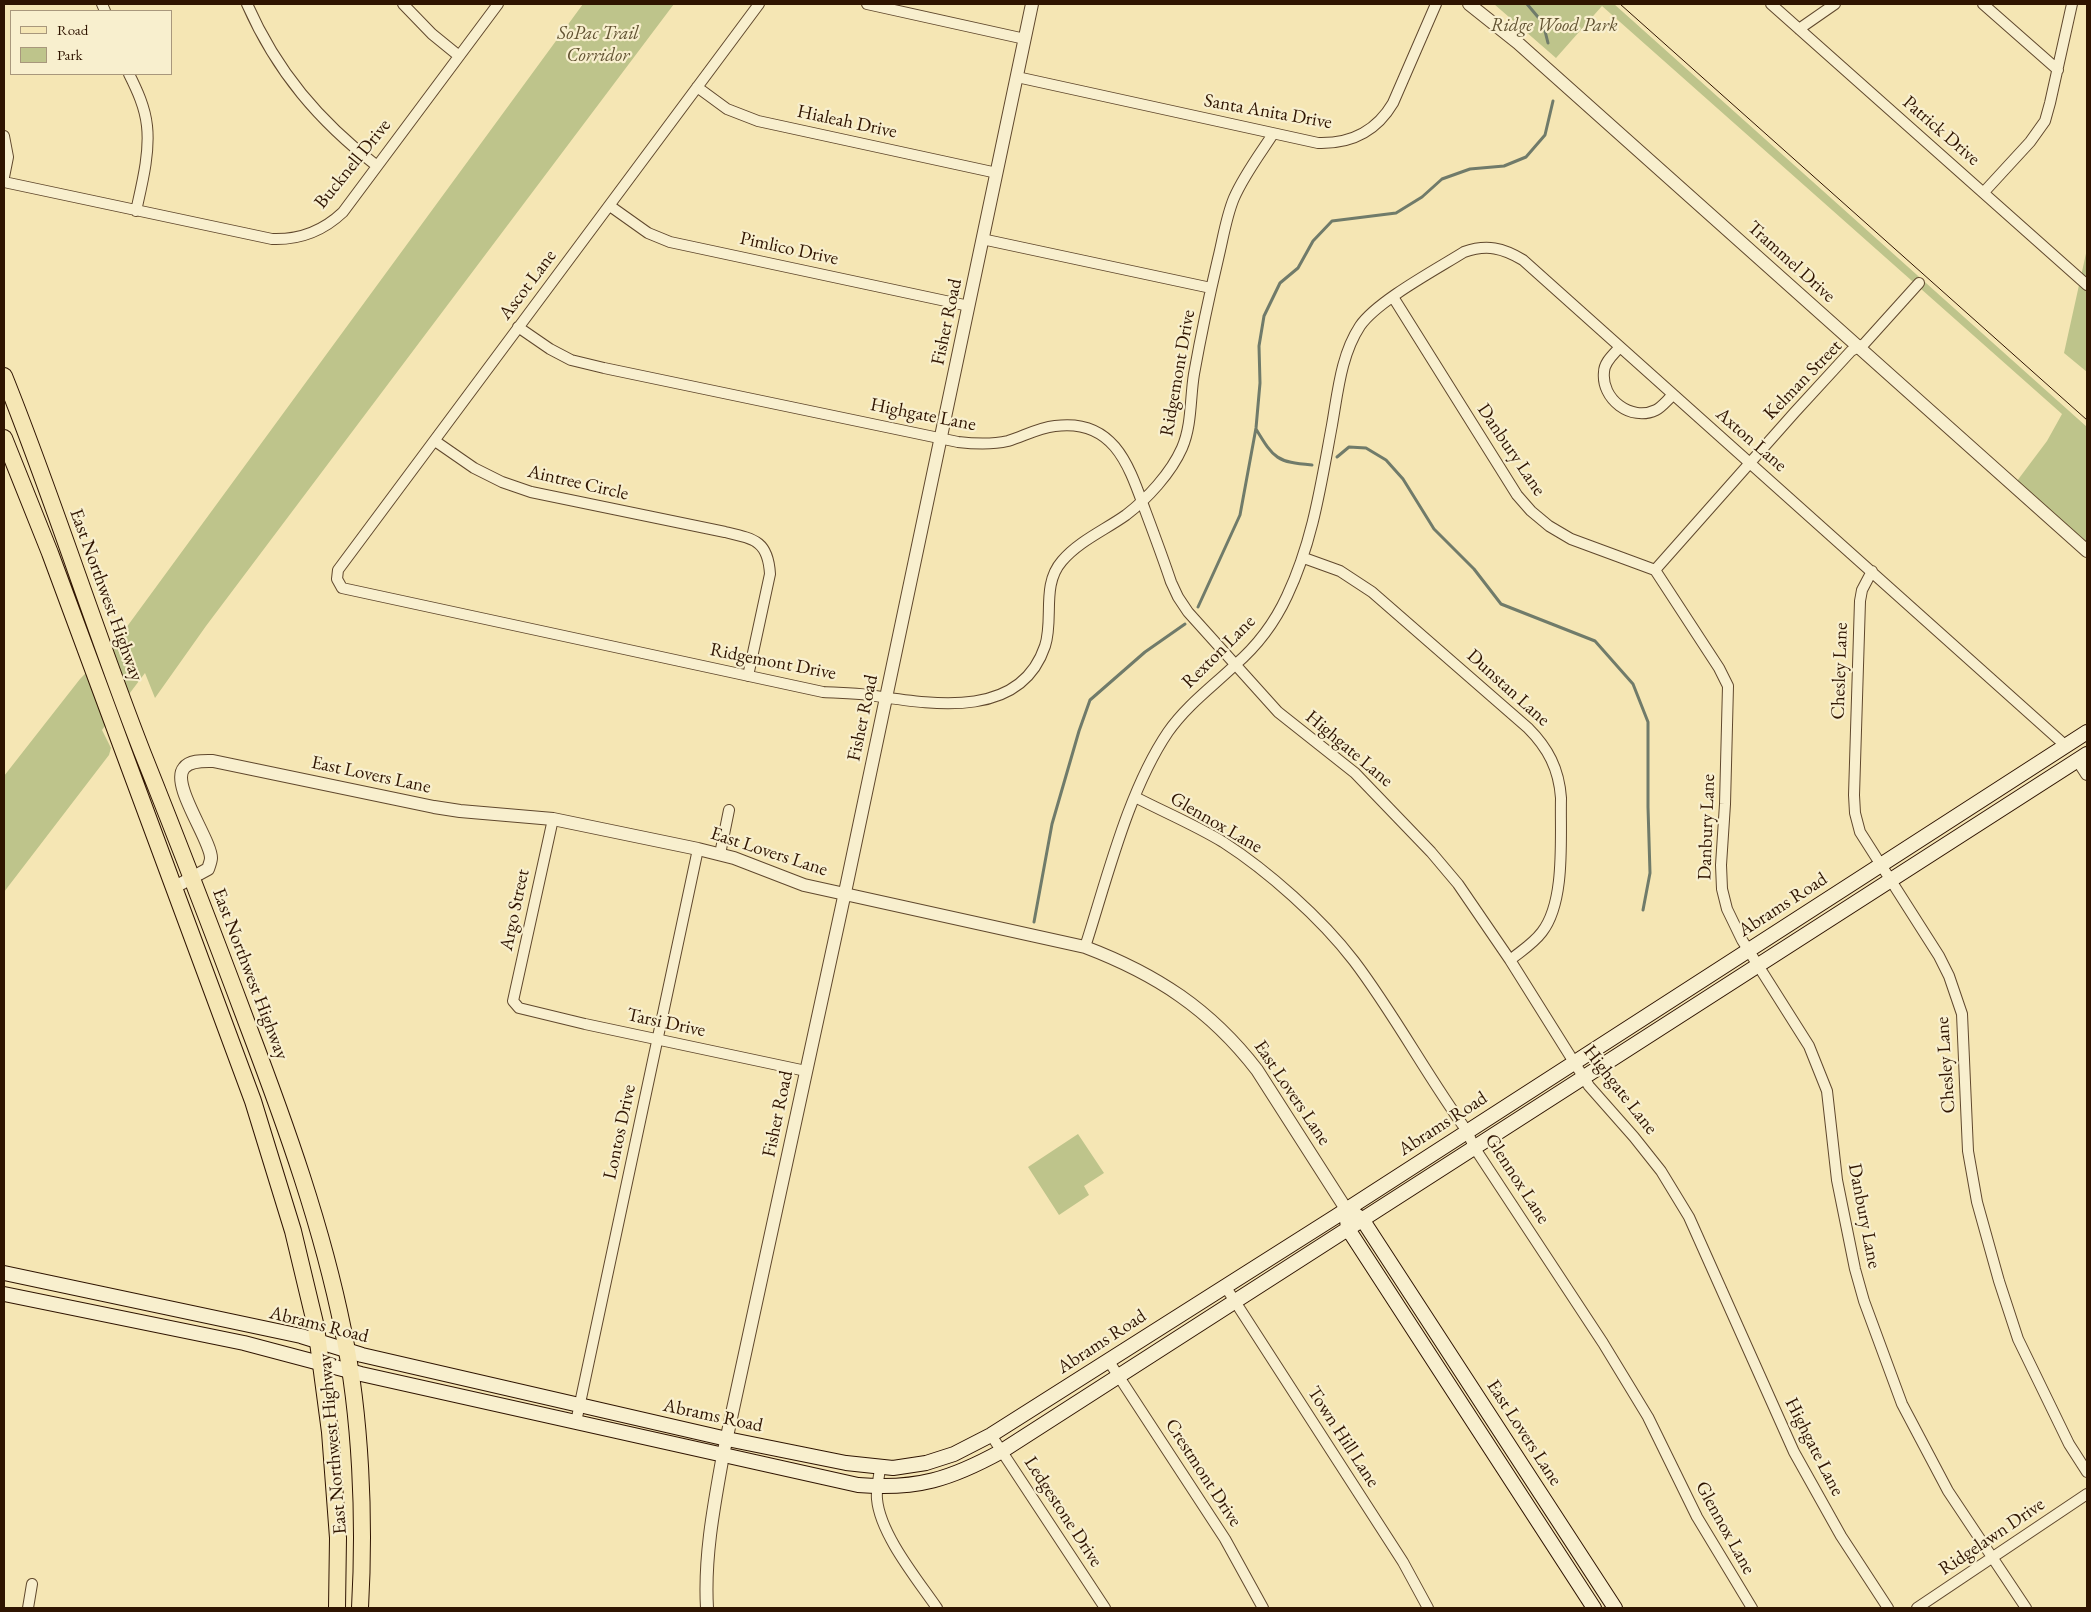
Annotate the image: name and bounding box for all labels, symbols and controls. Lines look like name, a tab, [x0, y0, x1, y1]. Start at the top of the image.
legend	[10, 10, 172, 75]
park label: Ridge Wood Park	[1490, 15, 1618, 37]
text: Road	[57, 20, 88, 39]
park label: SoPac Trail Corridor	[557, 23, 639, 67]
text: Park	[57, 45, 83, 64]
street label: Santa Anita Drive	[1202, 90, 1334, 134]
street label: Patrick Drive	[1898, 91, 1984, 171]
street label: Hialeah Drive	[795, 100, 899, 144]
street label: Bucknell Drive	[310, 115, 396, 213]
street label: Trammel Drive	[1742, 217, 1840, 307]
street label: Pimlico Drive	[738, 227, 840, 271]
street label: Ascot Lane	[494, 245, 562, 325]
street label: Fisher Road	[927, 277, 967, 367]
street label: Ridgemont Drive	[1156, 308, 1200, 438]
street label: Kelman Street	[1759, 335, 1847, 425]
street label: Highgate Lane	[868, 394, 978, 436]
street label: Danbury Lane	[1472, 400, 1550, 500]
street label: Axton Lane	[1711, 403, 1791, 477]
street label: Aintree Circle	[525, 460, 631, 506]
street label: East Northwest Highway	[64, 506, 148, 684]
street label: Rexton Lane	[1178, 611, 1260, 693]
street label: Chesley Lane	[1827, 622, 1853, 720]
street label: Ridgemont Drive	[708, 639, 838, 685]
street label: Dunstan Lane	[1462, 645, 1554, 731]
street label: Fisher Road	[843, 673, 883, 763]
street label: Highgate Lane	[1301, 706, 1397, 792]
street label: East Lovers Lane	[309, 751, 433, 799]
street label: Danbury Lane	[1694, 773, 1720, 881]
street label: Glennox Lane	[1166, 787, 1266, 859]
street label: East Lovers Lane	[708, 822, 830, 882]
street label: Argo Street	[495, 867, 535, 953]
street label: Abrams Road	[1734, 868, 1832, 942]
street label: East Northwest Highway	[207, 885, 293, 1063]
street label: Tarsi Drive	[625, 1004, 707, 1042]
street label: Chesley Lane	[1931, 1016, 1961, 1114]
street label: East Lovers Lane	[1249, 1036, 1335, 1150]
street label: Highgate Lane	[1578, 1041, 1662, 1139]
street label: Fisher Road	[758, 1069, 798, 1159]
street label: Lontos Drive	[599, 1082, 641, 1182]
street label: Abrams Road	[1394, 1087, 1492, 1161]
street label: Glennox Lane	[1479, 1130, 1555, 1228]
street label: Danbury Lane	[1843, 1162, 1885, 1270]
street label: Abrams Road	[267, 1302, 371, 1348]
street label: Abrams Road	[1053, 1305, 1151, 1379]
street label: East Northwest Highway	[314, 1352, 352, 1536]
street label: East Lovers Lane	[1481, 1376, 1567, 1490]
street label: Town Hill Lane	[1302, 1382, 1384, 1492]
street label: Abrams Road	[661, 1394, 765, 1438]
street label: Highgate Lane	[1780, 1394, 1848, 1500]
street label: Crestmont Drive	[1160, 1415, 1246, 1531]
street label: Ledgestone Drive	[1019, 1453, 1107, 1571]
street label: Glennox Lane	[1690, 1478, 1760, 1578]
street label: Ridgelawn Drive	[1935, 1493, 2049, 1581]

